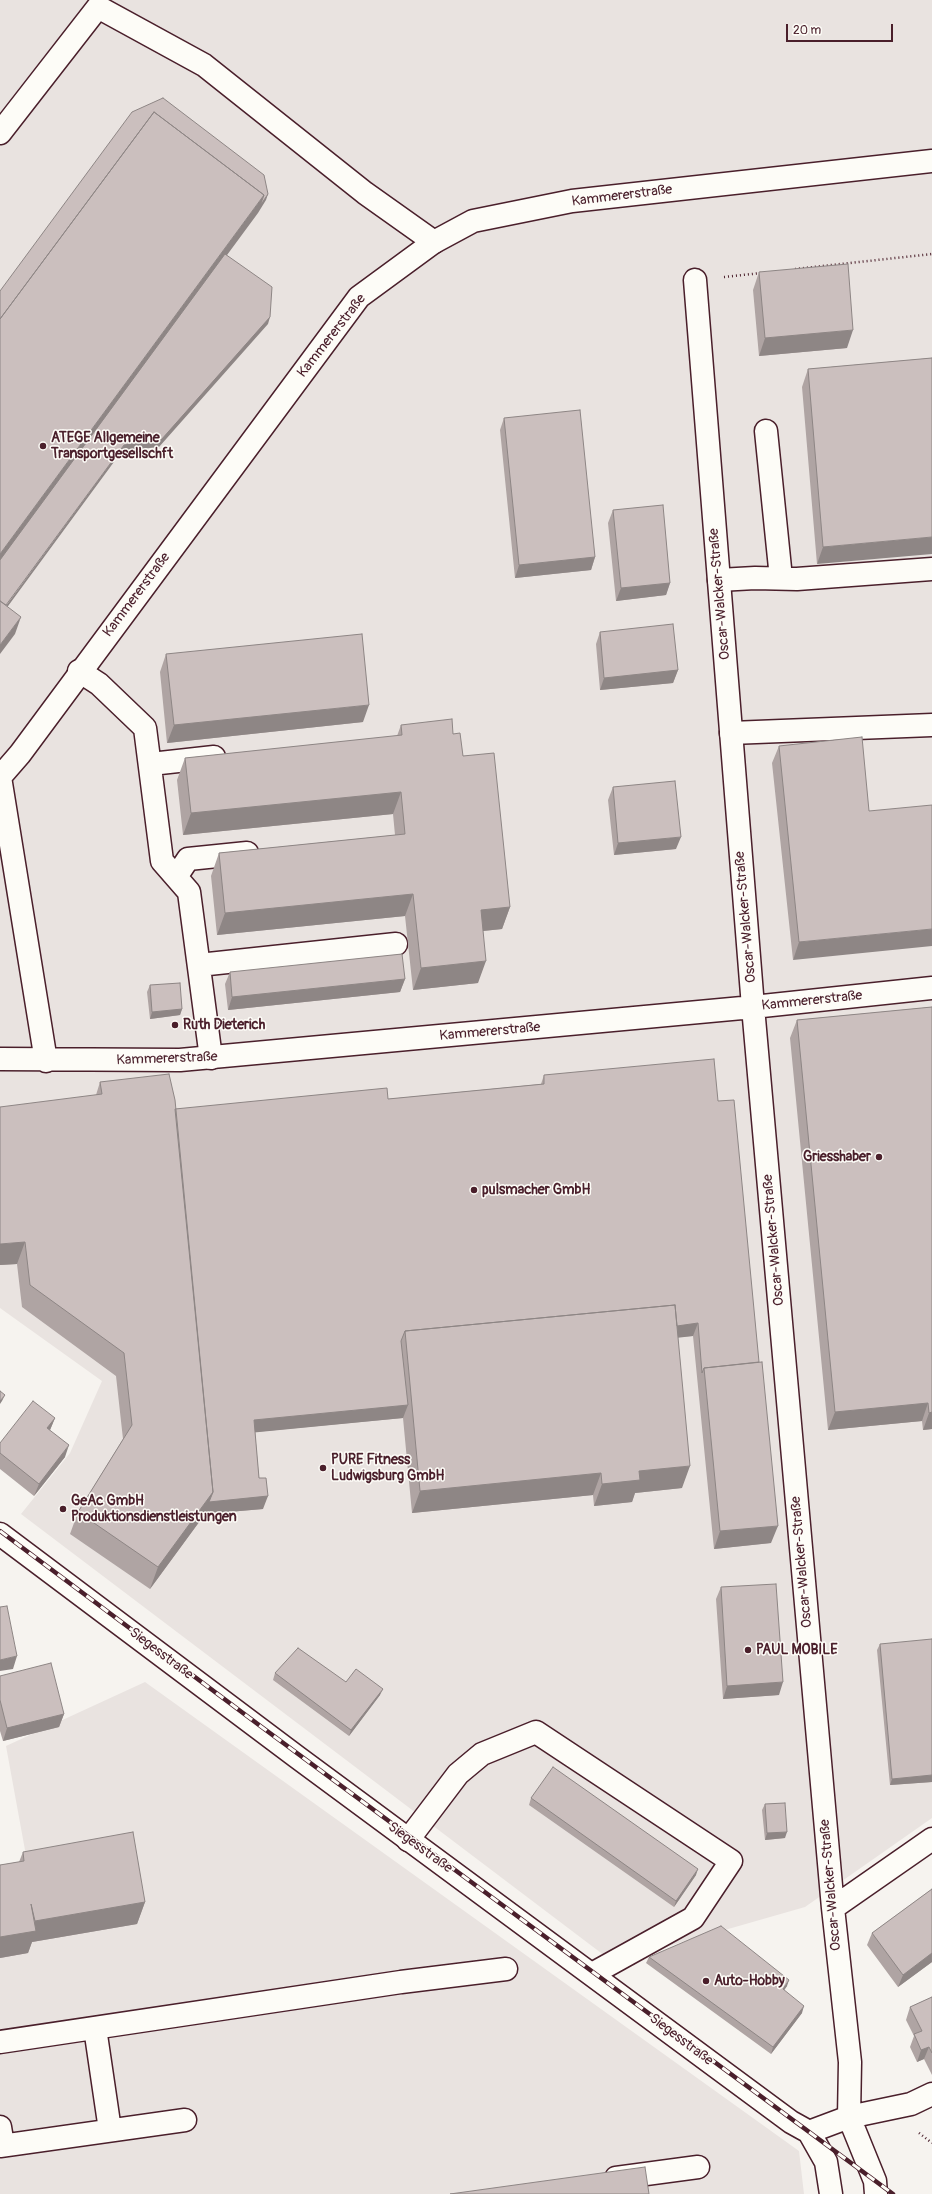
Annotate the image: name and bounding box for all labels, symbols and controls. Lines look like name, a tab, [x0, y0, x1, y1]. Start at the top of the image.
scale bar	[788, 16, 895, 42]
text: 20 m	[793, 23, 821, 38]
street label: Kammererstraße	[571, 181, 673, 211]
street label: Kammererstraße	[294, 291, 370, 381]
place label: ATEGE Allgemeine Transportgesellschft	[51, 430, 173, 462]
marker: ATEGE Allgemeine Transportgesellschft	[38, 441, 48, 451]
street label: Oscar-Walcker-Straße	[706, 527, 734, 661]
street label: Kammererstraße	[100, 550, 174, 640]
street label: Oscar-Walcker-Straße	[732, 850, 760, 984]
street label: Kammererstraße	[761, 987, 863, 1015]
place label: Ruth Dieterich	[183, 1017, 265, 1033]
street label: Kammererstraße	[439, 1019, 541, 1045]
marker: Ruth Dieterich	[170, 1020, 180, 1030]
street label: Kammererstraße	[116, 1049, 218, 1069]
place label: Griesshaber	[803, 1149, 871, 1165]
marker: Griesshaber	[874, 1152, 884, 1162]
street label: Oscar-Walcker-Straße	[760, 1173, 788, 1307]
place label: pulsmacher GmbH	[482, 1182, 590, 1198]
marker: pulsmacher GmbH	[469, 1185, 479, 1195]
place label: PURE Fitness Ludwigsburg GmbH	[331, 1452, 444, 1484]
marker: PURE Fitness Ludwigsburg GmbH	[318, 1463, 328, 1473]
place label: GeAc GmbH Produktionsdienstleistungen	[71, 1493, 237, 1526]
street label: Oscar-Walcker-Straße	[788, 1495, 816, 1629]
marker: GeAc GmbH Produktionsdienstleistungen	[58, 1504, 68, 1514]
street label: Siegesstraße	[126, 1625, 196, 1683]
place label: PAUL MOBILE	[756, 1642, 837, 1658]
marker: PAUL MOBILE	[743, 1645, 753, 1655]
street label: Oscar-Walcker-Straße	[817, 1818, 845, 1952]
street label: Siegesstraße	[384, 1819, 456, 1877]
place label: Auto-Hobby	[714, 1973, 785, 1989]
marker: Auto-Hobby	[701, 1976, 711, 1986]
street label: Siegesstraße	[646, 2011, 716, 2069]

